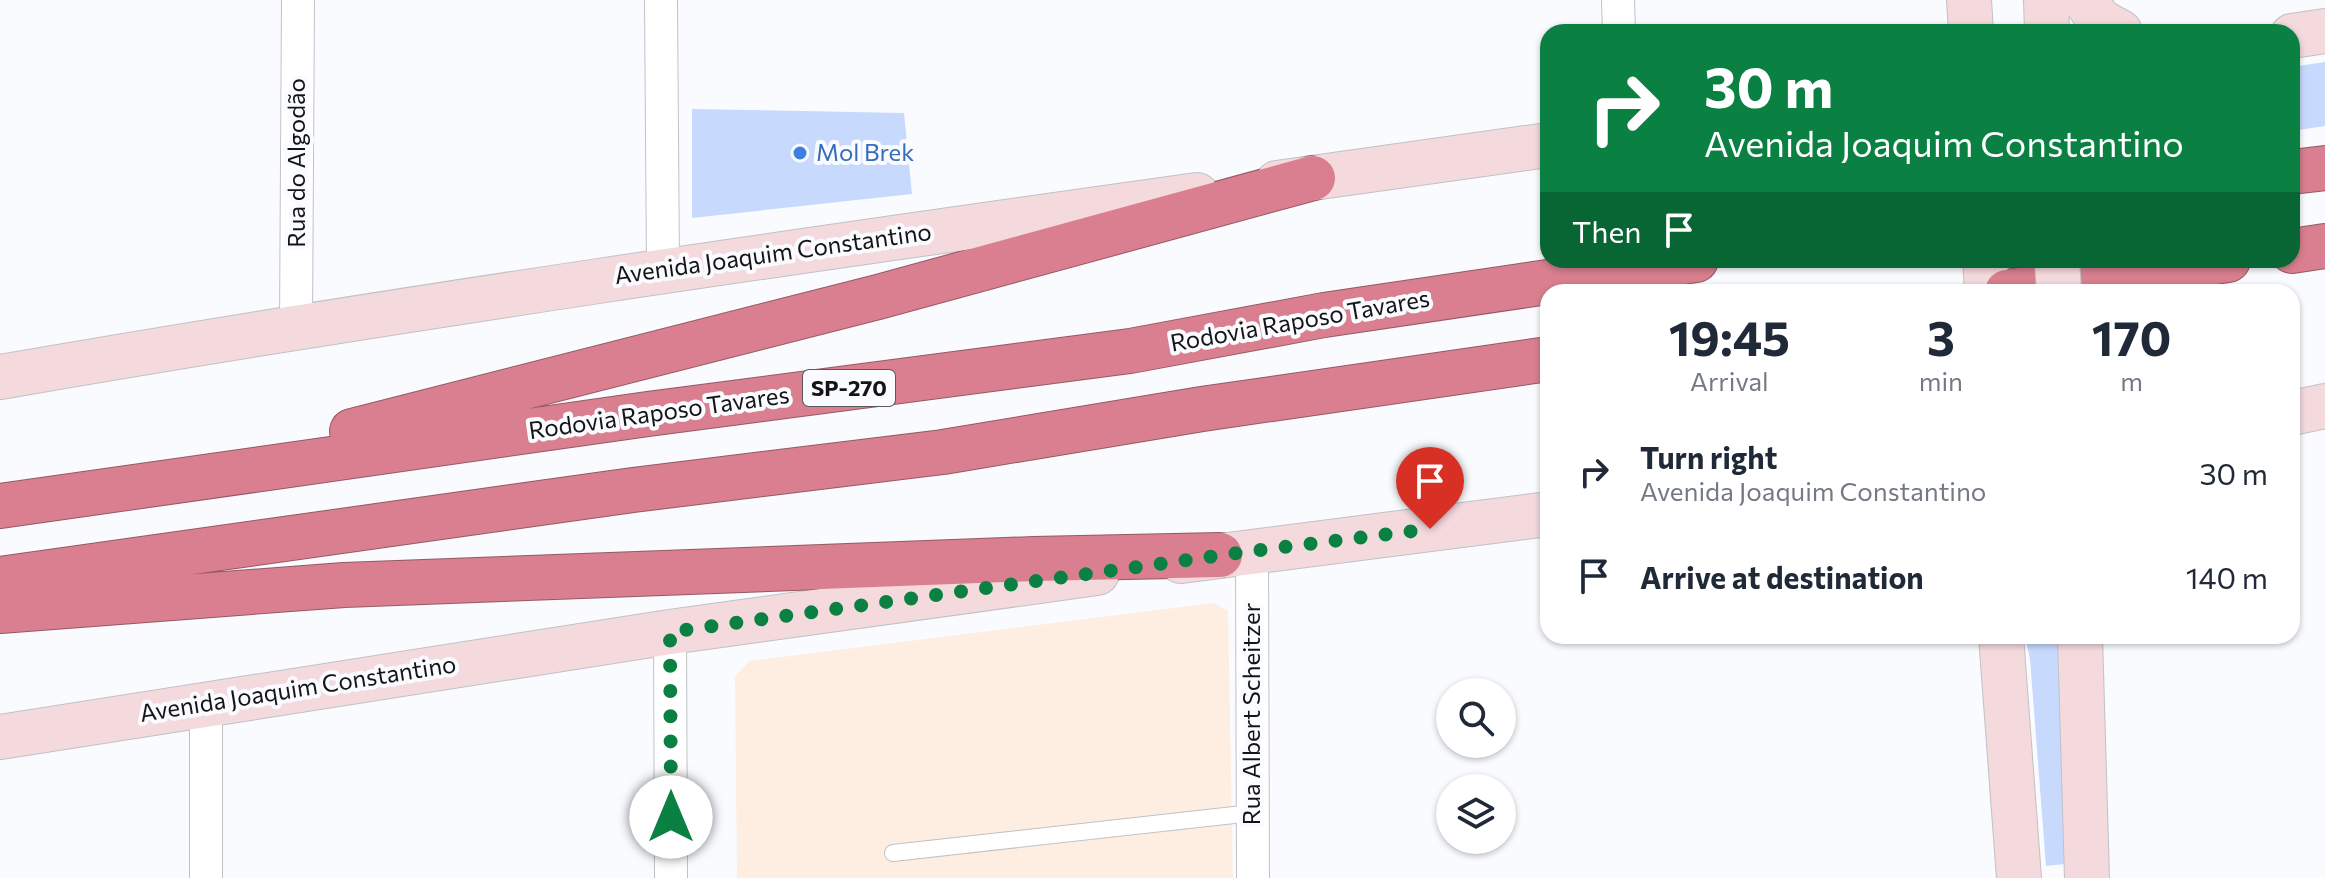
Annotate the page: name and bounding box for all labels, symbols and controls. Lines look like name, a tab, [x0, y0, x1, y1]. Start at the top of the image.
text: 30 m	[1704, 51, 1833, 120]
icon: right	[1572, 56, 1676, 160]
street label: Rua do Algodão	[281, 78, 310, 248]
text: Avenida Joaquim Constantino	[1704, 120, 2184, 164]
place label: Mol Brek	[816, 137, 914, 166]
marker: Mol Brek	[791, 144, 809, 162]
icon: arrive	[1657, 208, 1701, 252]
text: Then	[1572, 212, 1641, 249]
street label: Avenida Joaquim Constantino	[612, 216, 933, 289]
street label: Rodovia Raposo Tavares	[1168, 282, 1432, 357]
text: 19:45	[1669, 307, 1790, 366]
text: 3	[1927, 307, 1955, 366]
text: 170	[2092, 307, 2171, 366]
text: Arrival	[1690, 365, 1769, 396]
text: min	[1919, 365, 1963, 396]
text: m	[2120, 365, 2143, 396]
road number: SP-270	[803, 370, 895, 406]
street label: Rodovia Raposo Tavares	[527, 379, 791, 444]
text: Turn right	[1640, 438, 1777, 475]
pin	[1396, 447, 1464, 529]
icon: right	[1572, 450, 1616, 494]
text: 30 m	[2199, 454, 2268, 491]
icon: arrive	[1408, 459, 1452, 503]
text: Avenida Joaquim Constantino	[1640, 475, 1986, 506]
icon: arrive	[1572, 554, 1616, 598]
text: Arrive at destination	[1640, 558, 1924, 595]
text: 140 m	[2186, 558, 2268, 595]
street label: Rua Albert Scheitzer	[1236, 602, 1265, 825]
street label: Avenida Joaquim Constantino	[138, 648, 458, 727]
map controls	[1436, 678, 1516, 854]
button: search	[1436, 678, 1516, 758]
button: layers	[1436, 774, 1516, 854]
position arrow	[629, 775, 713, 859]

